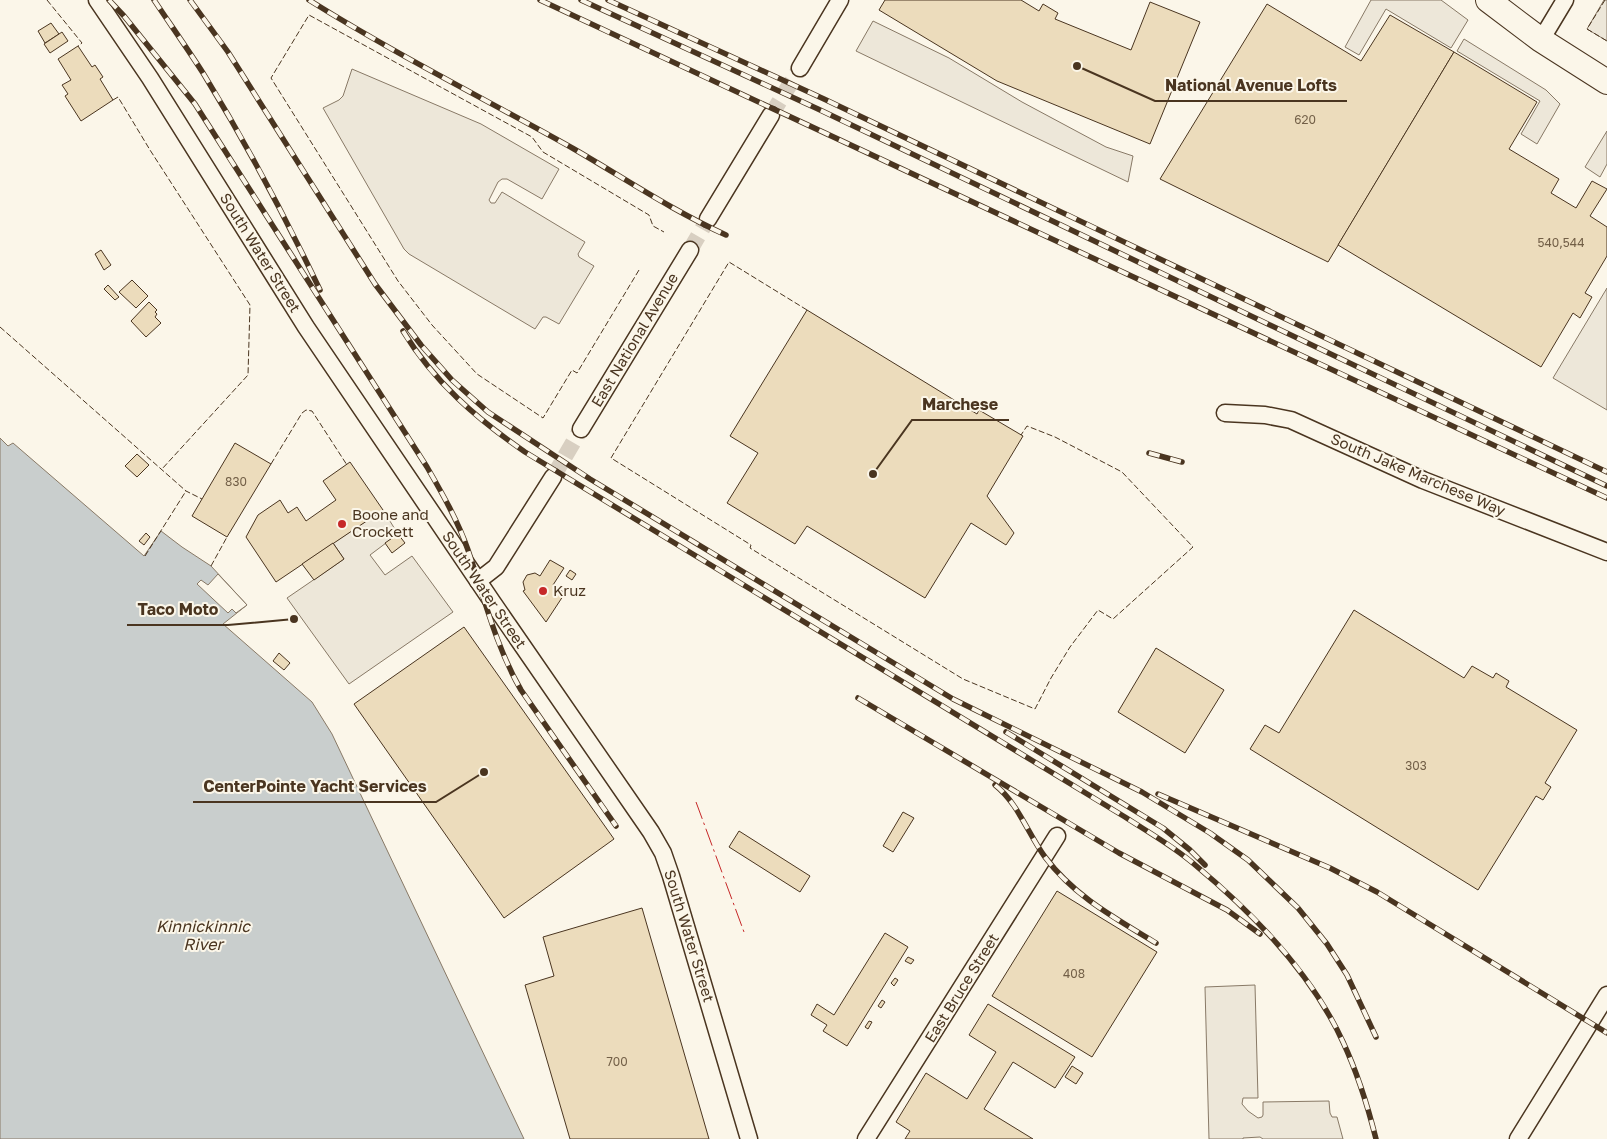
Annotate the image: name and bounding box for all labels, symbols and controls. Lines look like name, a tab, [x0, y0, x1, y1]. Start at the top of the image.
callout: National Avenue Lofts	[1155, 70, 1347, 101]
text: National Avenue Lofts	[1165, 75, 1337, 95]
house number: 620	[1294, 112, 1316, 127]
street label: South Water Street	[217, 189, 305, 316]
house number: 540,544	[1538, 235, 1584, 250]
street label: East National Avenue	[587, 269, 681, 410]
callout: Marchese	[912, 389, 1009, 420]
text: Marchese	[922, 394, 998, 414]
street label: South Jake Marchese Way	[1328, 429, 1509, 519]
house number: 830	[225, 474, 247, 489]
place label: Boone and Crockett	[352, 505, 429, 540]
marker: Boone and Crockett	[336, 518, 348, 530]
street label: South Water Street	[439, 527, 531, 651]
place label: Kruz	[553, 581, 586, 599]
marker: Kruz	[537, 585, 549, 597]
callout: Taco Moto	[127, 594, 228, 625]
text: Taco Moto	[138, 599, 219, 619]
house number: 303	[1405, 758, 1427, 773]
callout: CenterPointe Yacht Services	[193, 771, 436, 802]
text: CenterPointe Yacht Services	[203, 776, 427, 796]
street label: South Water Street	[661, 867, 719, 1004]
water label: Kinnickinnic River	[156, 916, 251, 954]
street label: East Bruce Street	[920, 930, 1002, 1045]
house number: 408	[1063, 966, 1085, 981]
house number: 700	[606, 1054, 628, 1069]

